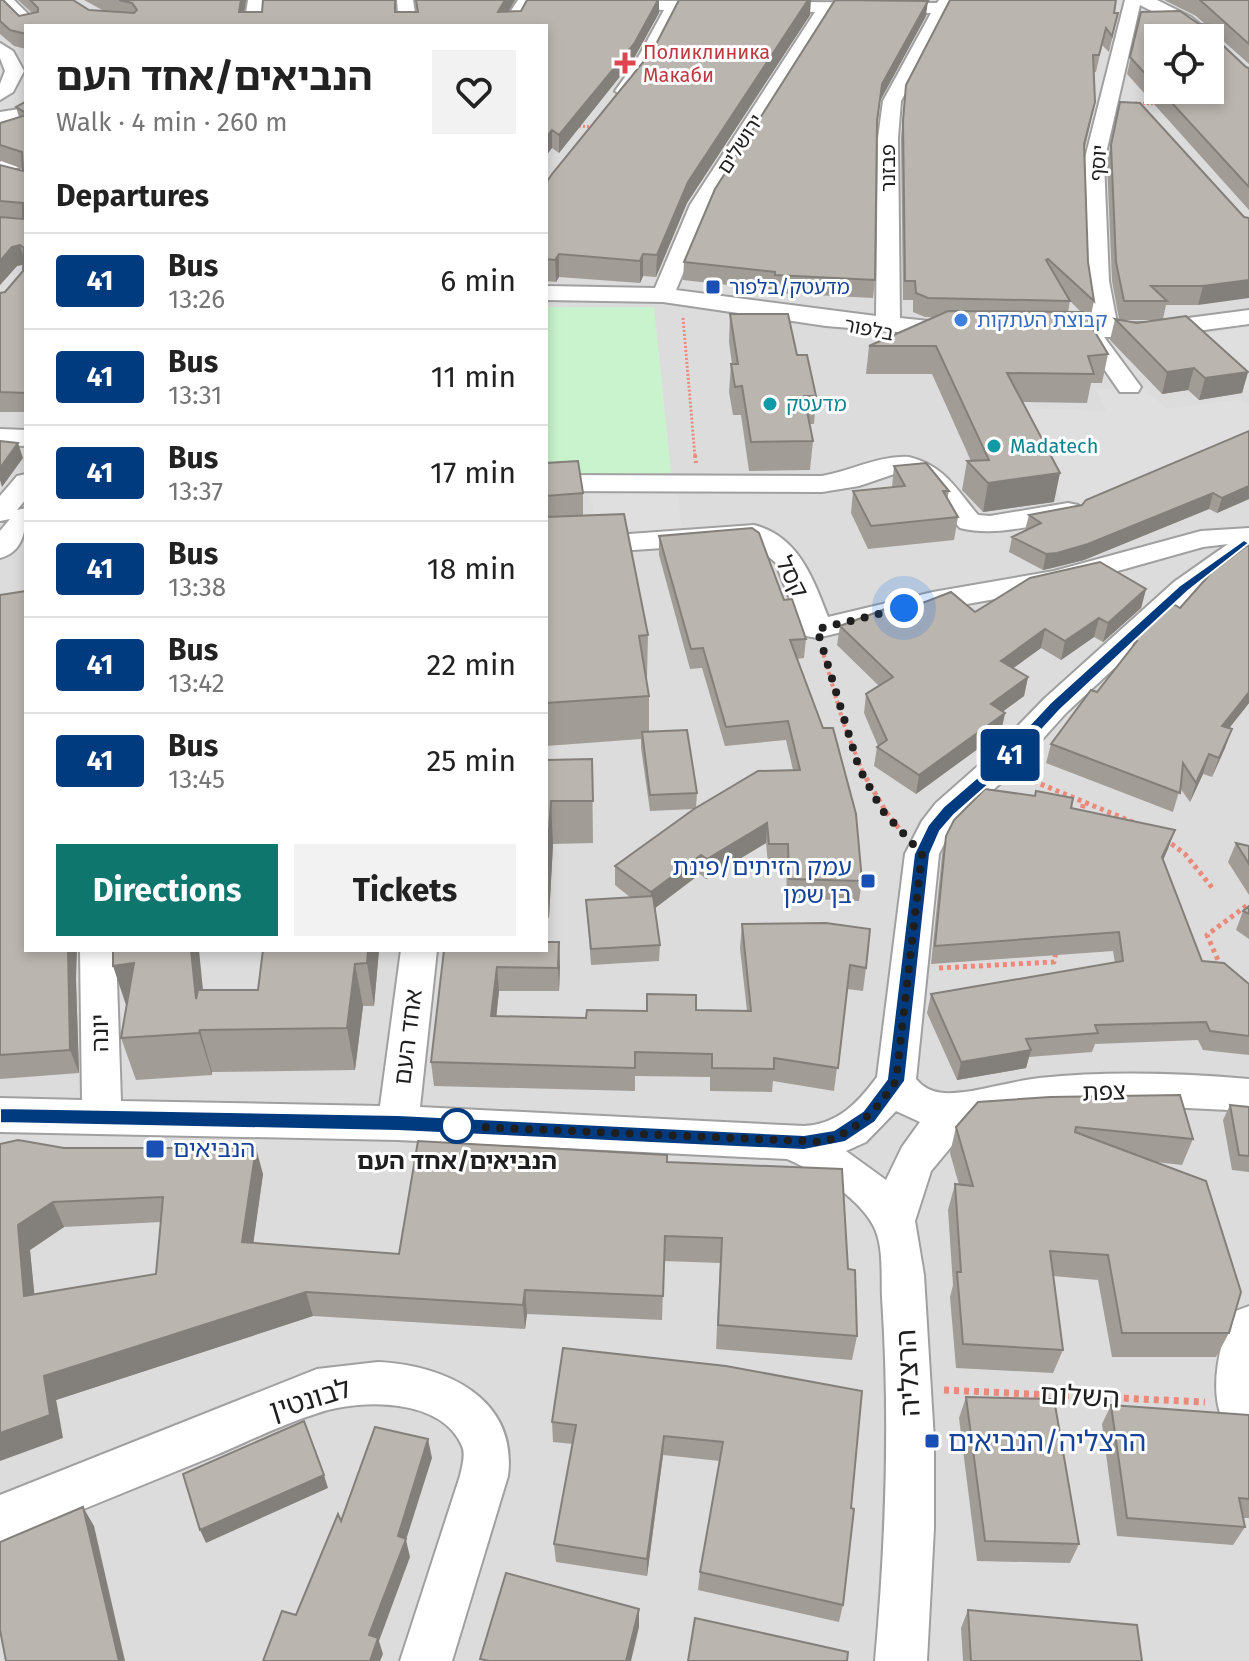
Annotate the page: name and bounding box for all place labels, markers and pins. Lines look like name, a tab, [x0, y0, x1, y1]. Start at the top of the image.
place label: Поликлиника Макаби	[643, 40, 770, 87]
marker: Поликлиника Макаби	[614, 52, 636, 74]
place label: מדעטק/בלפור	[729, 275, 850, 299]
marker: מדעטק/בלפור	[704, 278, 722, 296]
place label: קבוצת העתקות	[977, 308, 1107, 332]
marker: קבוצת העתקות	[952, 311, 970, 329]
place label: מדעטק	[786, 392, 847, 416]
marker: מדעטק	[761, 395, 779, 413]
place label: Madatech	[1010, 434, 1098, 458]
marker: Madatech	[985, 437, 1003, 455]
place label: עמק הזיתים/פינת בן שמן	[673, 853, 852, 909]
marker: עמק הזיתים/פינת בן שמן	[859, 872, 877, 890]
marker: הנביאים/אחד העם	[440, 1109, 474, 1143]
place label: הנביאים	[173, 1135, 255, 1163]
marker: הנביאים	[144, 1138, 166, 1160]
place label: הנביאים/אחד העם	[357, 1147, 557, 1175]
place label: הרצליה/הנביאים	[948, 1425, 1146, 1458]
marker: הרצליה/הנביאים	[923, 1432, 941, 1450]

